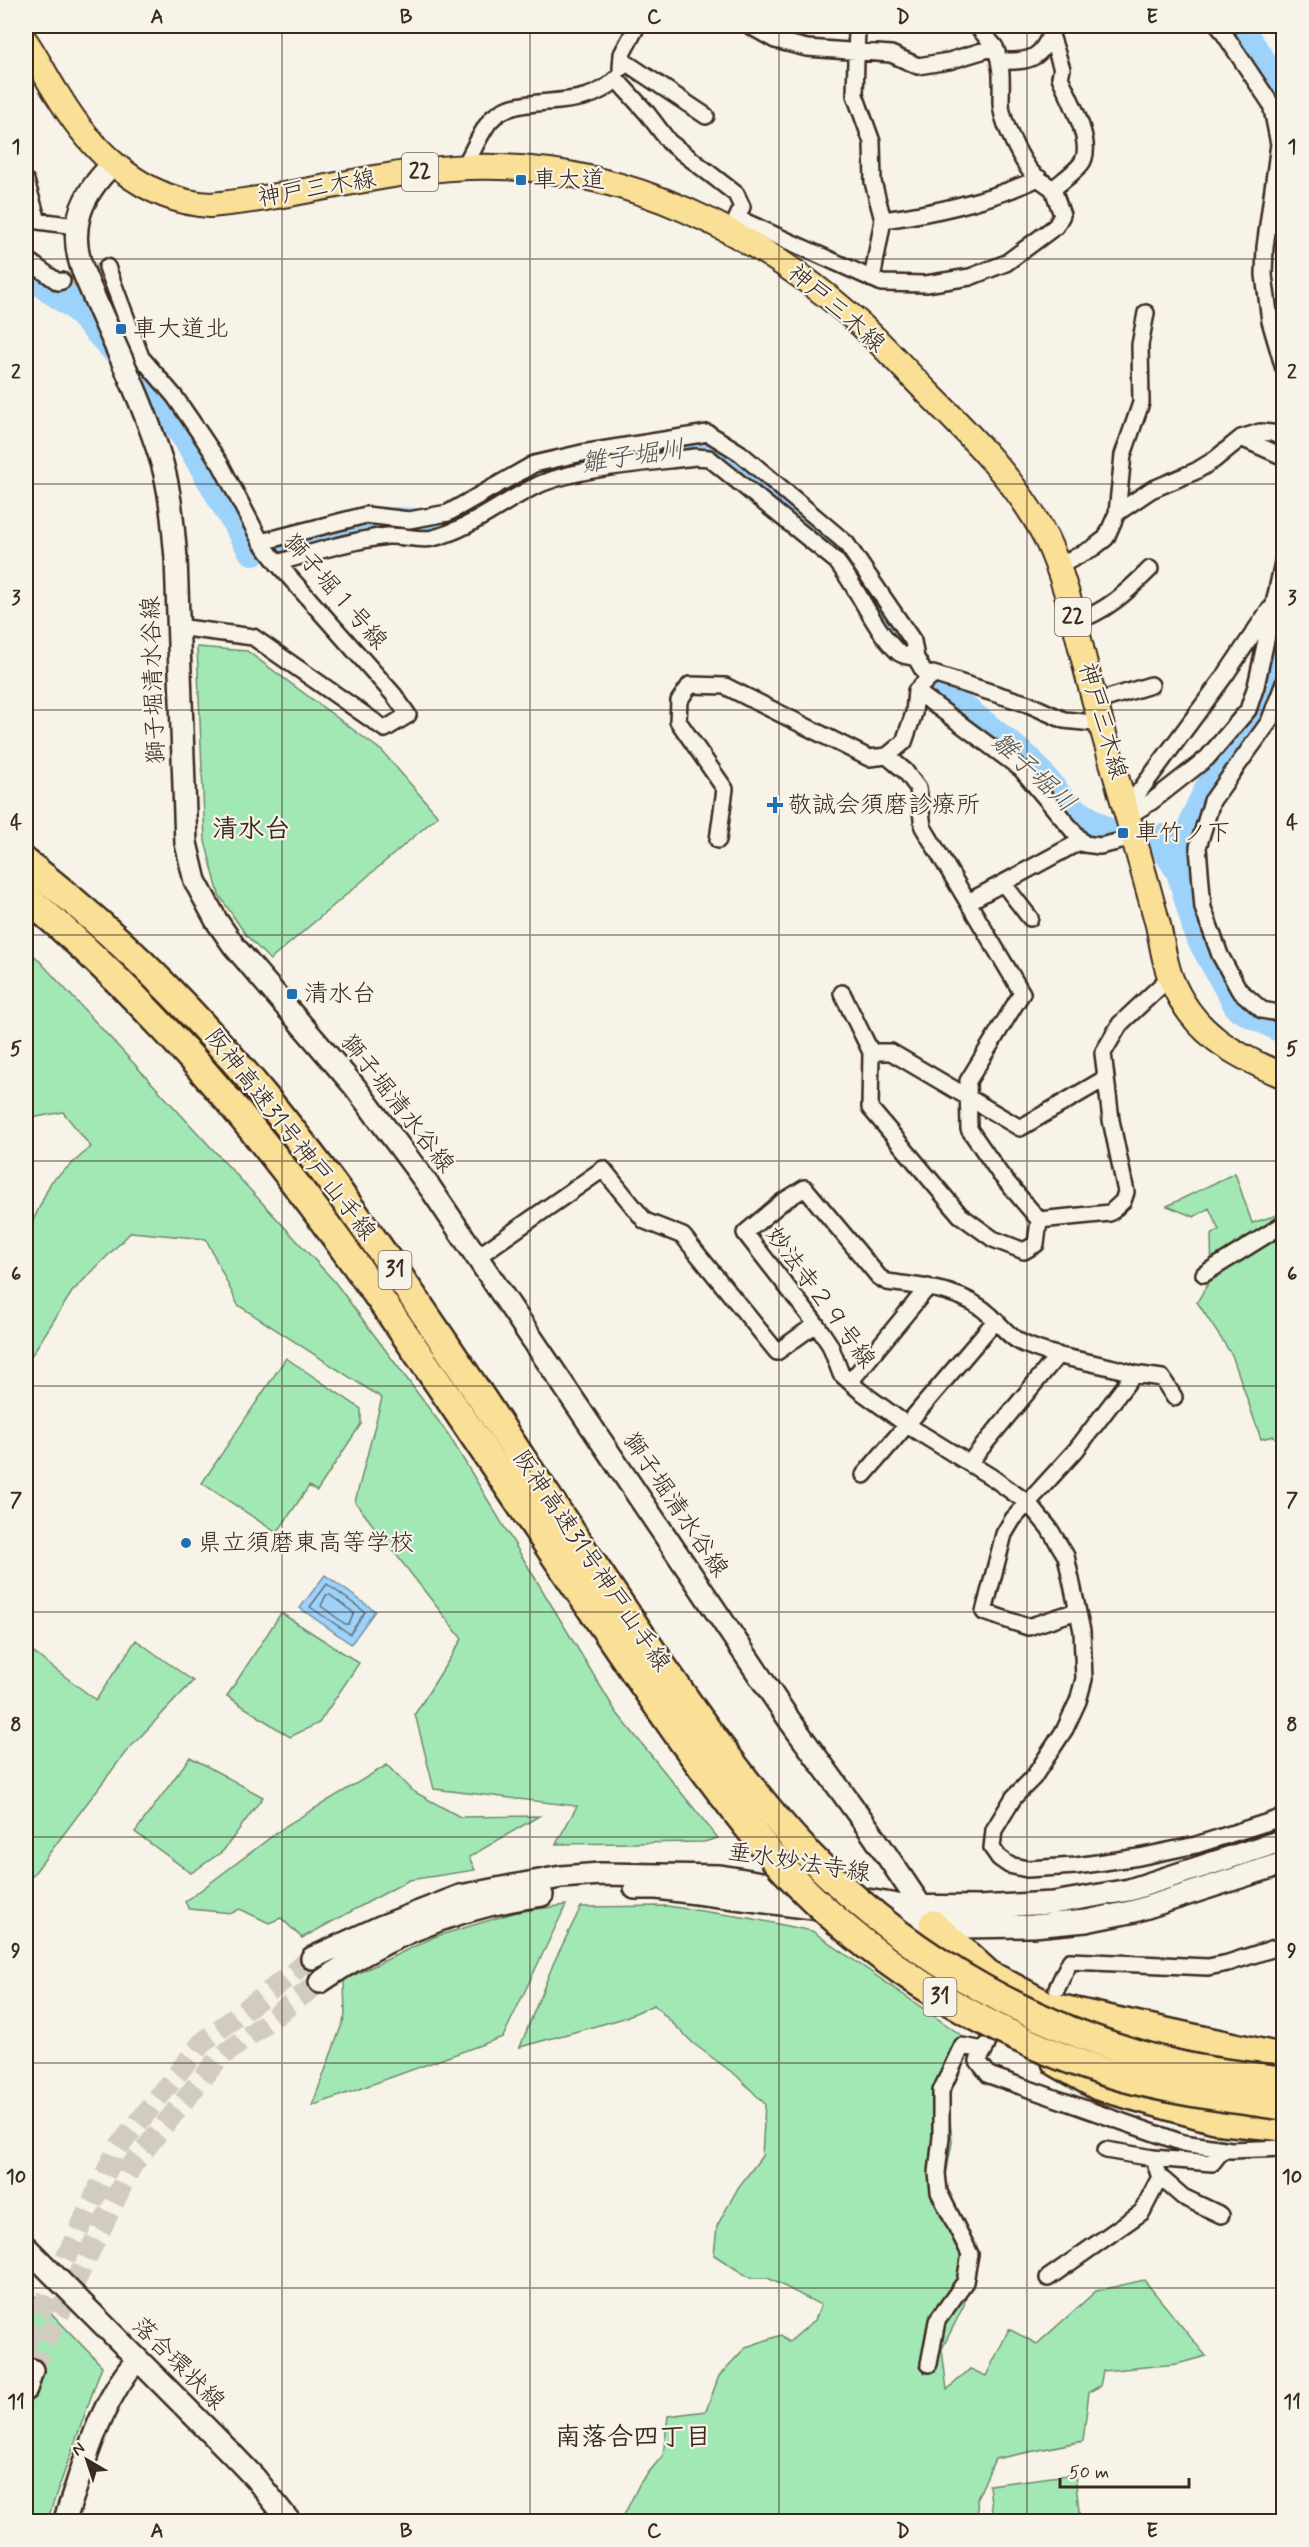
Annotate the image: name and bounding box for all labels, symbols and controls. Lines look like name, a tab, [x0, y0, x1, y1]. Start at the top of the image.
text: A	[150, 4, 164, 31]
text: B	[400, 4, 413, 31]
text: C	[647, 4, 662, 31]
text: D	[896, 4, 910, 31]
text: E	[1146, 4, 1158, 31]
text: 1	[12, 134, 20, 161]
text: 1	[1288, 134, 1296, 161]
road number: 22	[402, 153, 438, 191]
street label: 神戸三木線	[255, 163, 379, 215]
place label: 車大道	[533, 165, 605, 196]
marker: 車大道	[514, 173, 528, 187]
street label: 神戸三木線	[781, 258, 891, 360]
place label: 車大道北	[133, 314, 229, 345]
marker: 車大道北	[114, 322, 128, 336]
text: 2	[11, 359, 21, 386]
text: 2	[1287, 359, 1297, 386]
water label: 雛子堀川	[579, 433, 687, 481]
street label: 獅子堀１号線	[276, 527, 394, 657]
text: 3	[11, 585, 21, 612]
text: 3	[1287, 585, 1297, 612]
street label: 獅子堀清水谷線	[136, 596, 172, 764]
road number: 22	[1055, 598, 1091, 636]
street label: 神戸三木線	[1071, 659, 1133, 783]
water label: 雛子堀川	[983, 725, 1083, 821]
place label: 敬誠会須磨診療所	[788, 790, 980, 821]
marker: 敬誠会須磨診療所	[766, 796, 784, 814]
text: 4	[10, 810, 22, 837]
text: 4	[1286, 810, 1298, 837]
district label: 清水台	[212, 813, 290, 847]
place label: 車竹ノ下	[1135, 818, 1231, 849]
marker: 車竹ノ下	[1116, 826, 1130, 840]
place label: 清水台	[304, 979, 376, 1010]
marker: 清水台	[285, 987, 299, 1001]
street label: 阪神高速31号神戸山手線	[197, 1023, 383, 1247]
street label: 獅子堀清水谷線	[333, 1028, 461, 1180]
text: 5	[10, 1036, 22, 1063]
text: 5	[1286, 1036, 1298, 1063]
street label: 妙法寺２９号線	[758, 1221, 882, 1375]
road number: 31	[378, 1251, 412, 1289]
text: 6	[11, 1261, 21, 1288]
text: 6	[1287, 1261, 1297, 1288]
street label: 獅子堀清水谷線	[615, 1427, 735, 1583]
street label: 阪神高速31号神戸山手線	[505, 1444, 677, 1678]
text: 7	[10, 1487, 22, 1514]
text: 7	[1286, 1487, 1298, 1514]
place label: 県立須磨東高等学校	[198, 1528, 414, 1559]
marker: 県立須磨東高等学校	[179, 1536, 193, 1550]
text: 8	[10, 1712, 22, 1739]
text: 8	[1286, 1712, 1298, 1739]
street label: 垂水妙法寺線	[725, 1836, 873, 1890]
text: 9	[11, 1938, 21, 1965]
text: 9	[1287, 1938, 1297, 1965]
road number: 31	[924, 1978, 956, 2016]
text: 10	[6, 2164, 26, 2191]
text: 10	[1282, 2164, 1302, 2191]
street label: 落合環状線	[125, 2311, 231, 2417]
text: 11	[7, 2389, 25, 2416]
text: 11	[1283, 2389, 1301, 2416]
district label: 南落合四丁目	[555, 2421, 711, 2455]
north arrow	[57, 2430, 117, 2490]
text: N	[68, 2438, 89, 2461]
scale bar	[1060, 2451, 1189, 2489]
text: 50 m	[1069, 2461, 1109, 2485]
text: A	[150, 2518, 164, 2545]
text: B	[400, 2518, 413, 2545]
text: C	[647, 2518, 662, 2545]
text: D	[896, 2518, 910, 2545]
text: E	[1146, 2518, 1158, 2545]

